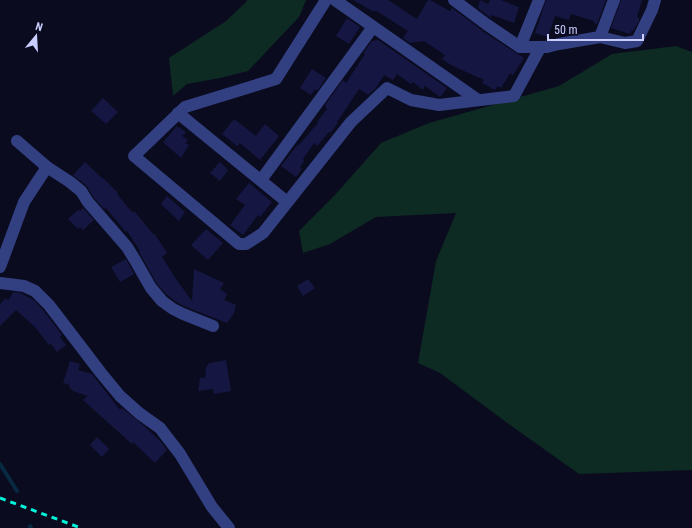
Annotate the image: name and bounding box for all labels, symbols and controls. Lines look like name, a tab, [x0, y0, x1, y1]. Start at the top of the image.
north arrow	[16, 16, 56, 56]
scale bar	[548, 16, 643, 42]
text: N	[34, 20, 44, 34]
text: 50 m	[554, 23, 578, 37]

